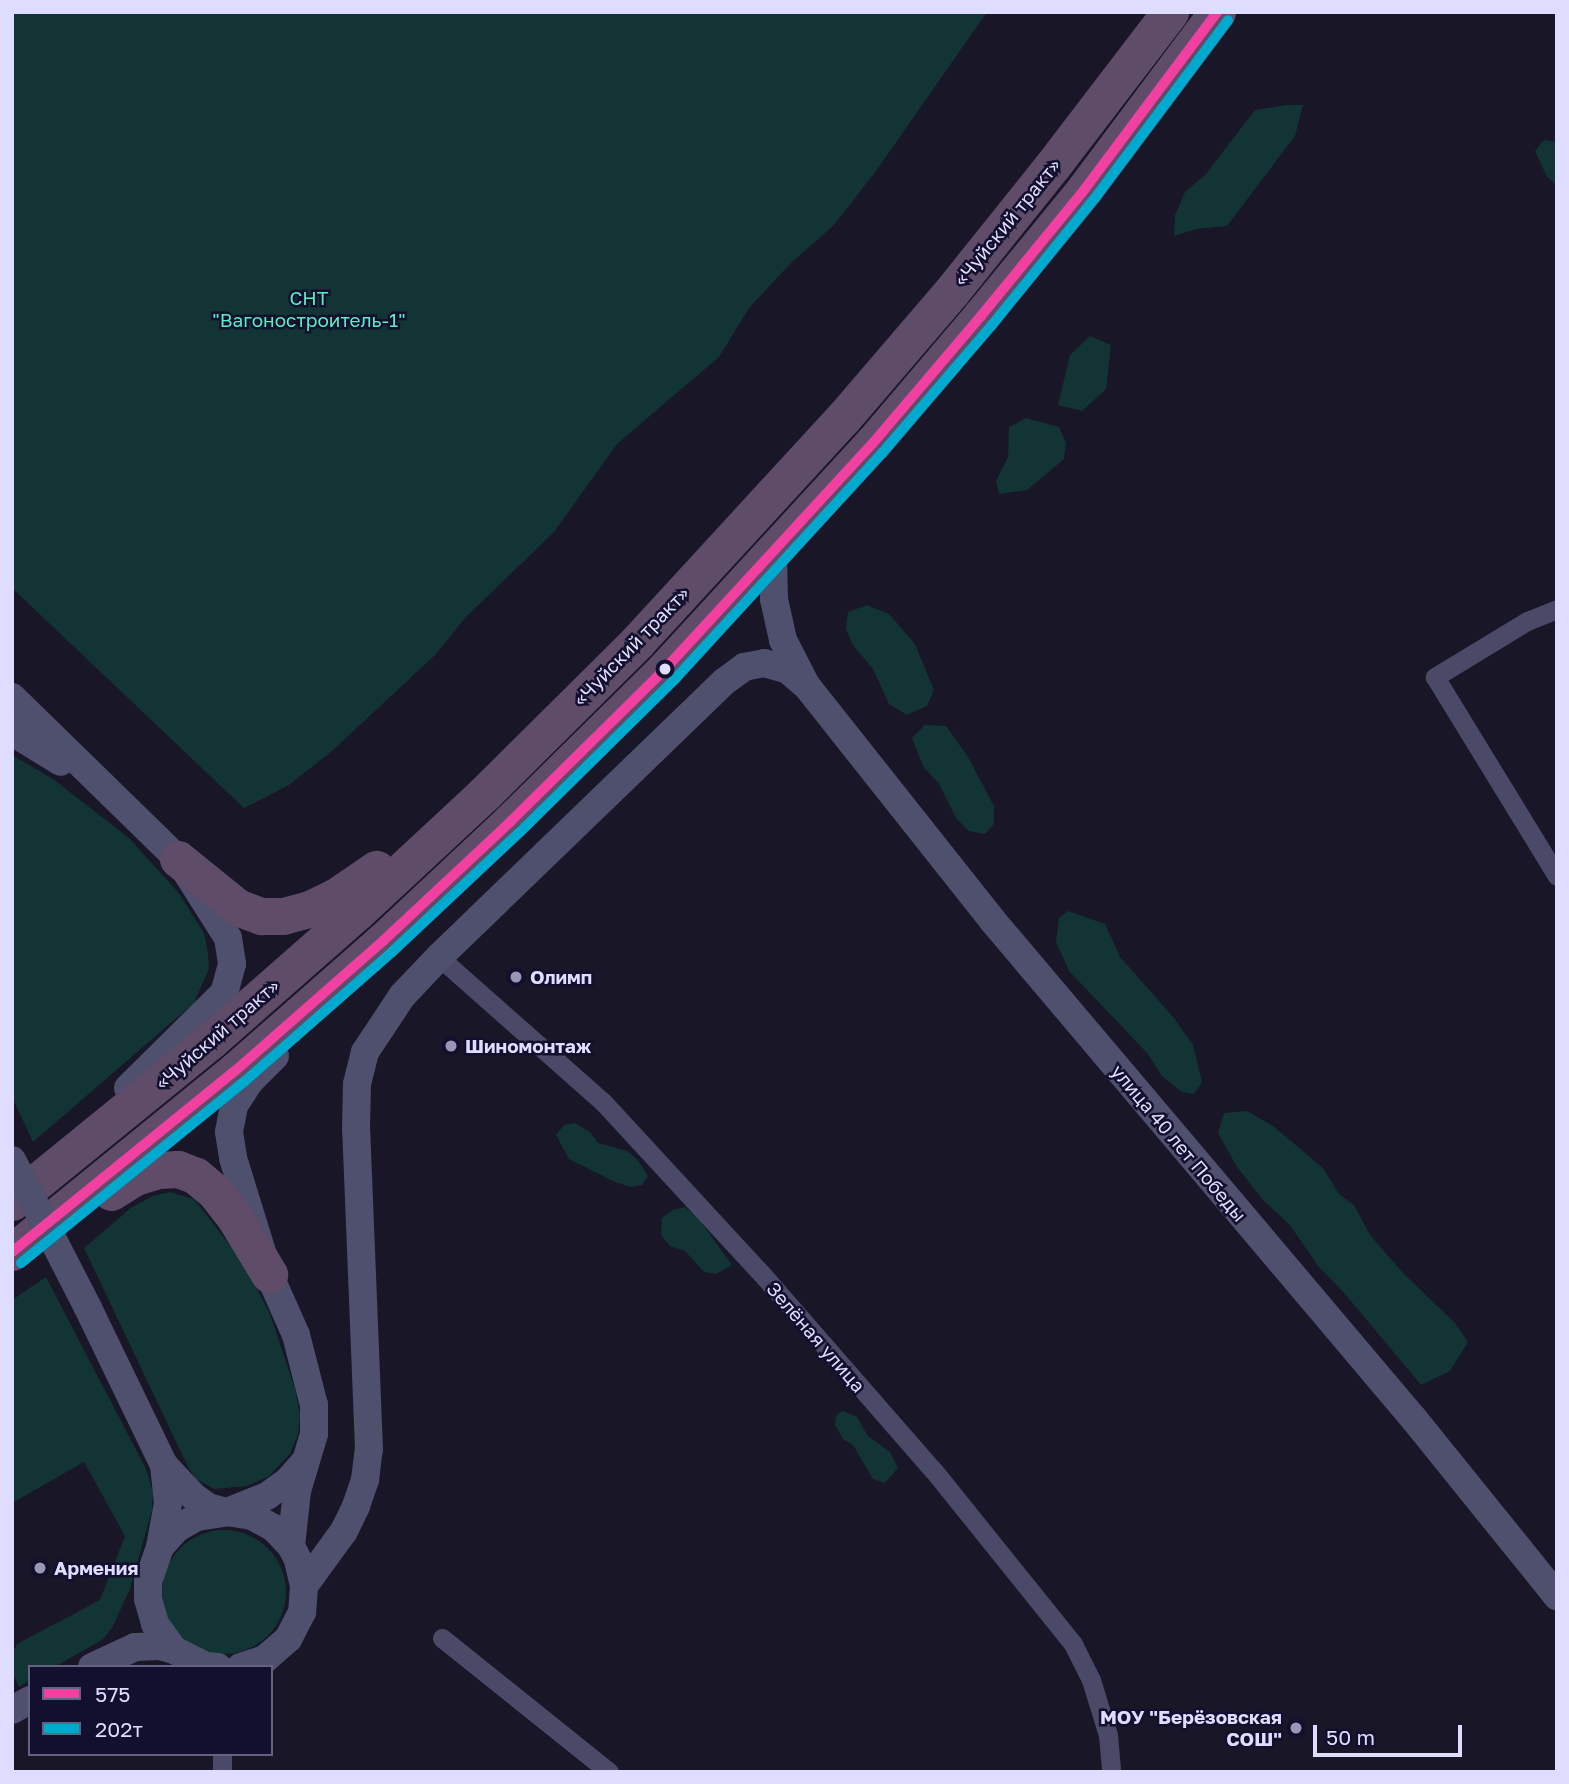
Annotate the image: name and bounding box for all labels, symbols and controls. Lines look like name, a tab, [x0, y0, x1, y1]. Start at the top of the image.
street label: «Чуйский тракт»	[949, 154, 1065, 290]
park label: СНТ "Вагоностроитель-1"	[212, 287, 406, 331]
street label: «Чуйский тракт»	[568, 582, 694, 710]
unlabelled marker	[658, 662, 672, 676]
place label: Олимп	[530, 966, 592, 988]
marker: Олимп	[508, 969, 524, 985]
street label: «Чуйский тракт»	[150, 974, 284, 1094]
place label: Шиномонтаж	[465, 1035, 591, 1057]
marker: Шиномонтаж	[443, 1038, 459, 1054]
street label: улица 40 лет Победы	[1107, 1060, 1251, 1226]
street label: Зелёная улица	[762, 1277, 870, 1397]
place label: Армения	[54, 1557, 138, 1579]
marker: Армения	[32, 1560, 48, 1576]
legend	[28, 1665, 273, 1756]
text: 575	[95, 1681, 131, 1707]
place label: МОУ "Берёзовская СОШ"	[1100, 1706, 1282, 1750]
scale bar	[1317, 1710, 1466, 1754]
text: 202т	[95, 1716, 143, 1742]
marker: МОУ "Берёзовская СОШ"	[1288, 1720, 1304, 1736]
text: 50 m	[1326, 1724, 1375, 1750]

